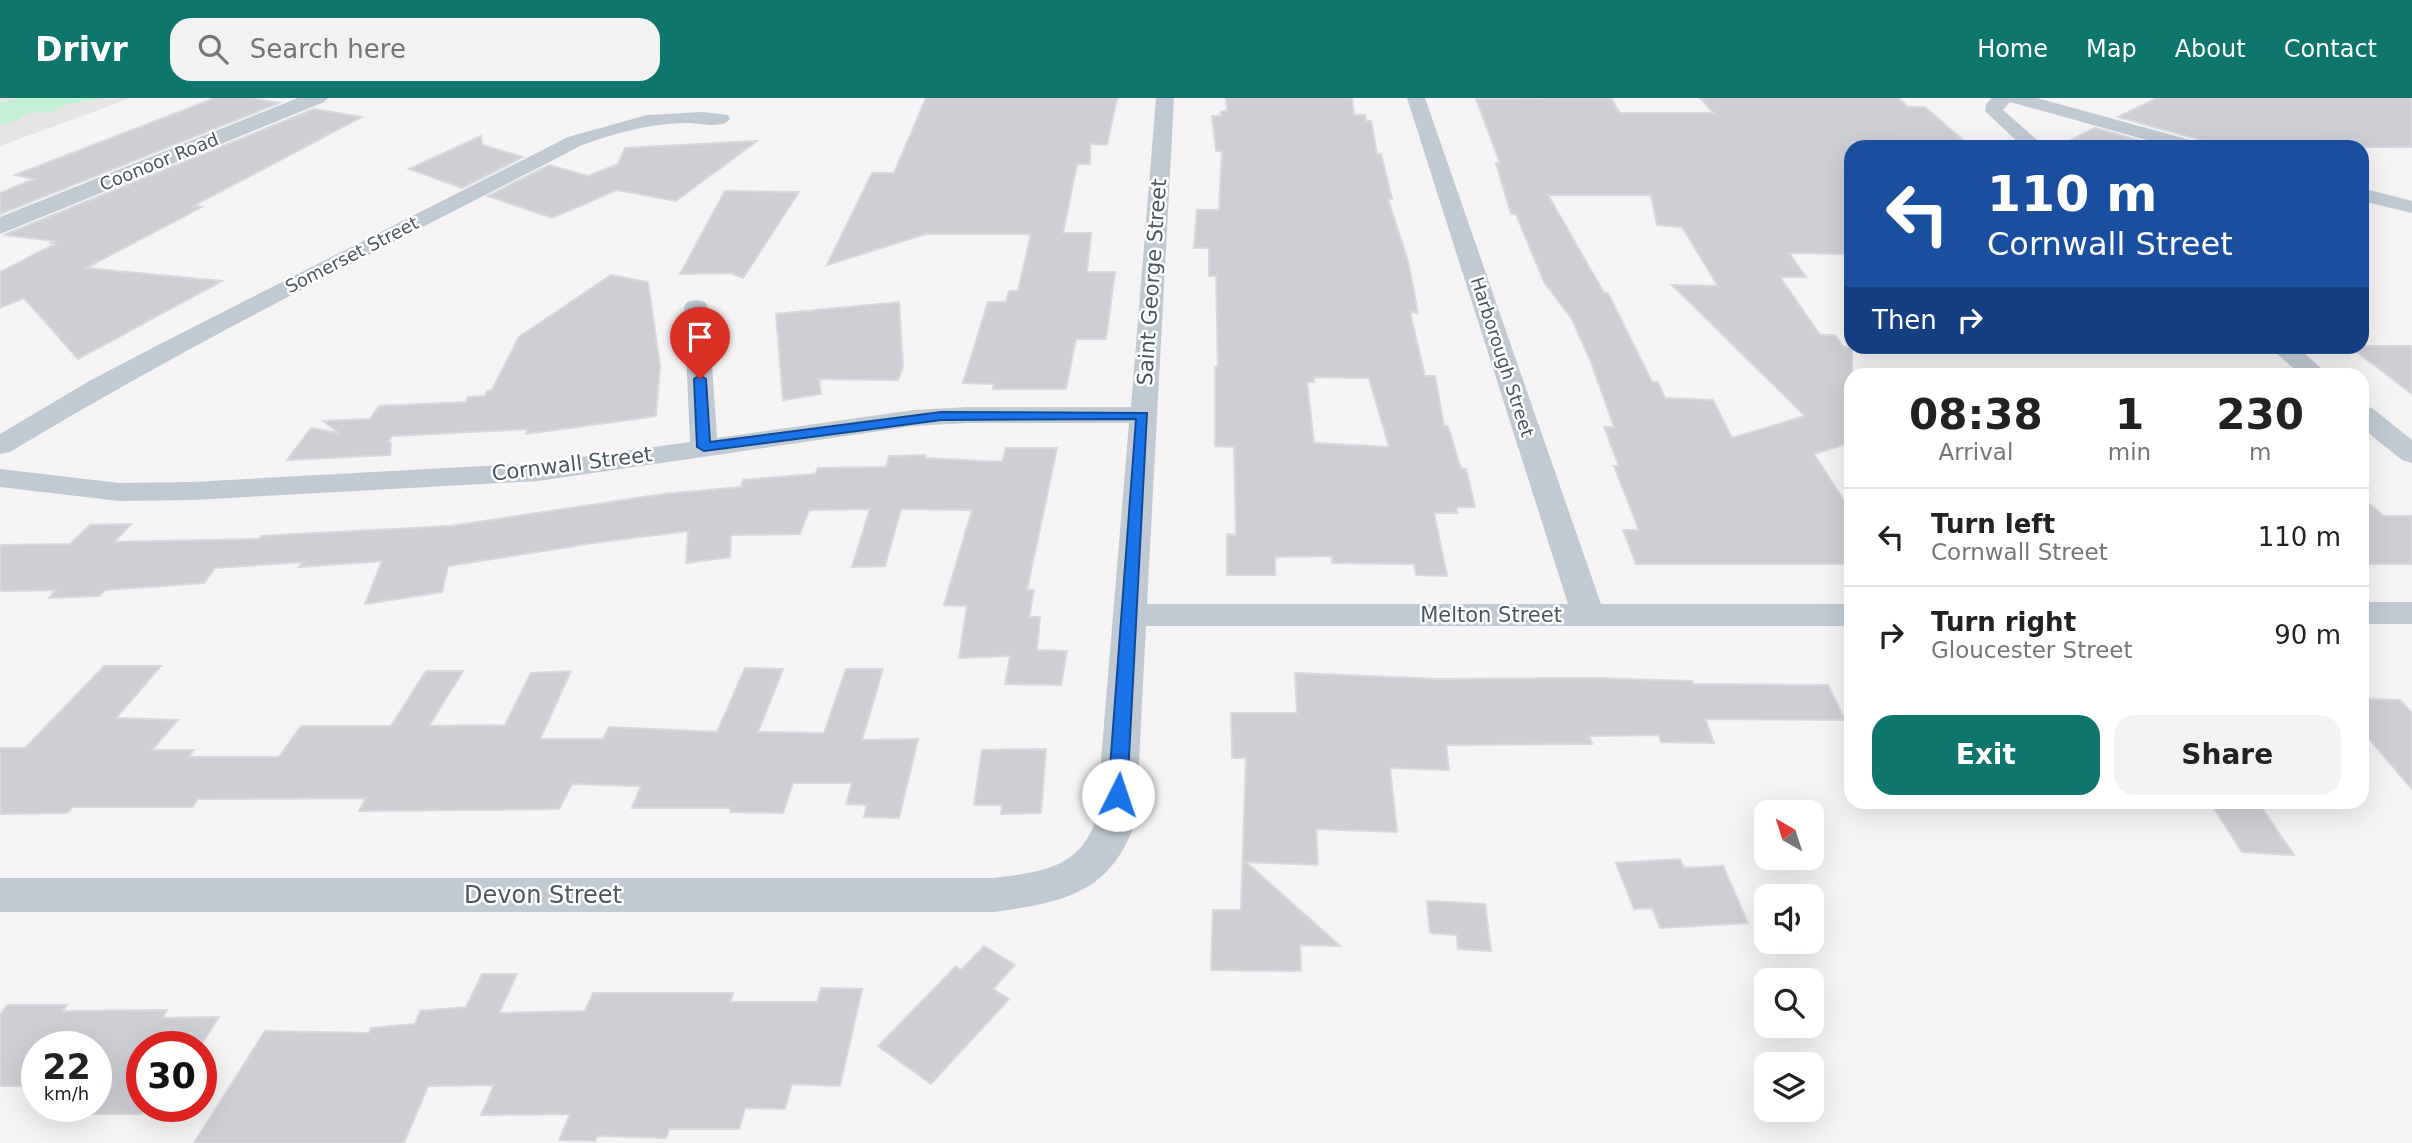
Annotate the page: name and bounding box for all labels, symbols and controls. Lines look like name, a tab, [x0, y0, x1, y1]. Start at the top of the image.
search box	[170, 18, 660, 81]
text: Drivr	[35, 30, 128, 69]
icon: search	[194, 30, 232, 68]
text: Search here	[250, 34, 406, 64]
text: Home	[1977, 35, 2048, 63]
text: Map	[2086, 35, 2137, 63]
text: About	[2175, 35, 2246, 63]
text: Contact	[2284, 35, 2377, 63]
street label: Coonoor Road	[96, 128, 221, 195]
text: 110 m	[1987, 166, 2157, 223]
icon: left	[1872, 168, 1963, 259]
street label: Saint George Street	[1133, 178, 1171, 386]
street label: Somerset Street	[282, 212, 422, 297]
text: Cornwall Street	[1987, 225, 2233, 263]
street label: Harborough Street	[1467, 274, 1538, 440]
icon: right	[1951, 301, 1989, 339]
text: Then	[1872, 305, 1937, 335]
pin	[670, 307, 730, 379]
icon: arrive	[681, 318, 719, 356]
text: 08:38	[1909, 390, 2043, 439]
text: 1	[2115, 390, 2144, 439]
text: 230	[2216, 390, 2304, 439]
text: Arrival	[1939, 439, 2013, 465]
text: min	[2108, 439, 2151, 465]
text: m	[2249, 439, 2271, 465]
street label: Cornwall Street	[490, 442, 654, 486]
text: Turn left	[1931, 509, 2055, 539]
icon: left	[1872, 518, 1910, 556]
text: 110 m	[2258, 522, 2341, 552]
text: Cornwall Street	[1931, 539, 2108, 565]
street label: Melton Street	[1420, 603, 1562, 627]
text: Turn right	[1931, 607, 2076, 637]
icon: right	[1872, 616, 1910, 654]
text: 90 m	[2274, 620, 2341, 650]
text: Gloucester Street	[1931, 637, 2132, 663]
button: Exit	[1872, 715, 2100, 795]
button: Share	[2114, 715, 2341, 795]
position arrow	[1081, 758, 1155, 832]
north arrow	[1754, 800, 1824, 870]
map controls	[1754, 800, 1824, 1122]
street label: Devon Street	[464, 881, 622, 909]
button: sound	[1754, 884, 1824, 954]
button: search	[1754, 968, 1824, 1038]
speed limit sign: 30	[126, 1031, 217, 1122]
text: 22	[42, 1047, 91, 1087]
button: layers	[1754, 1052, 1824, 1122]
text: km/h	[44, 1083, 89, 1104]

